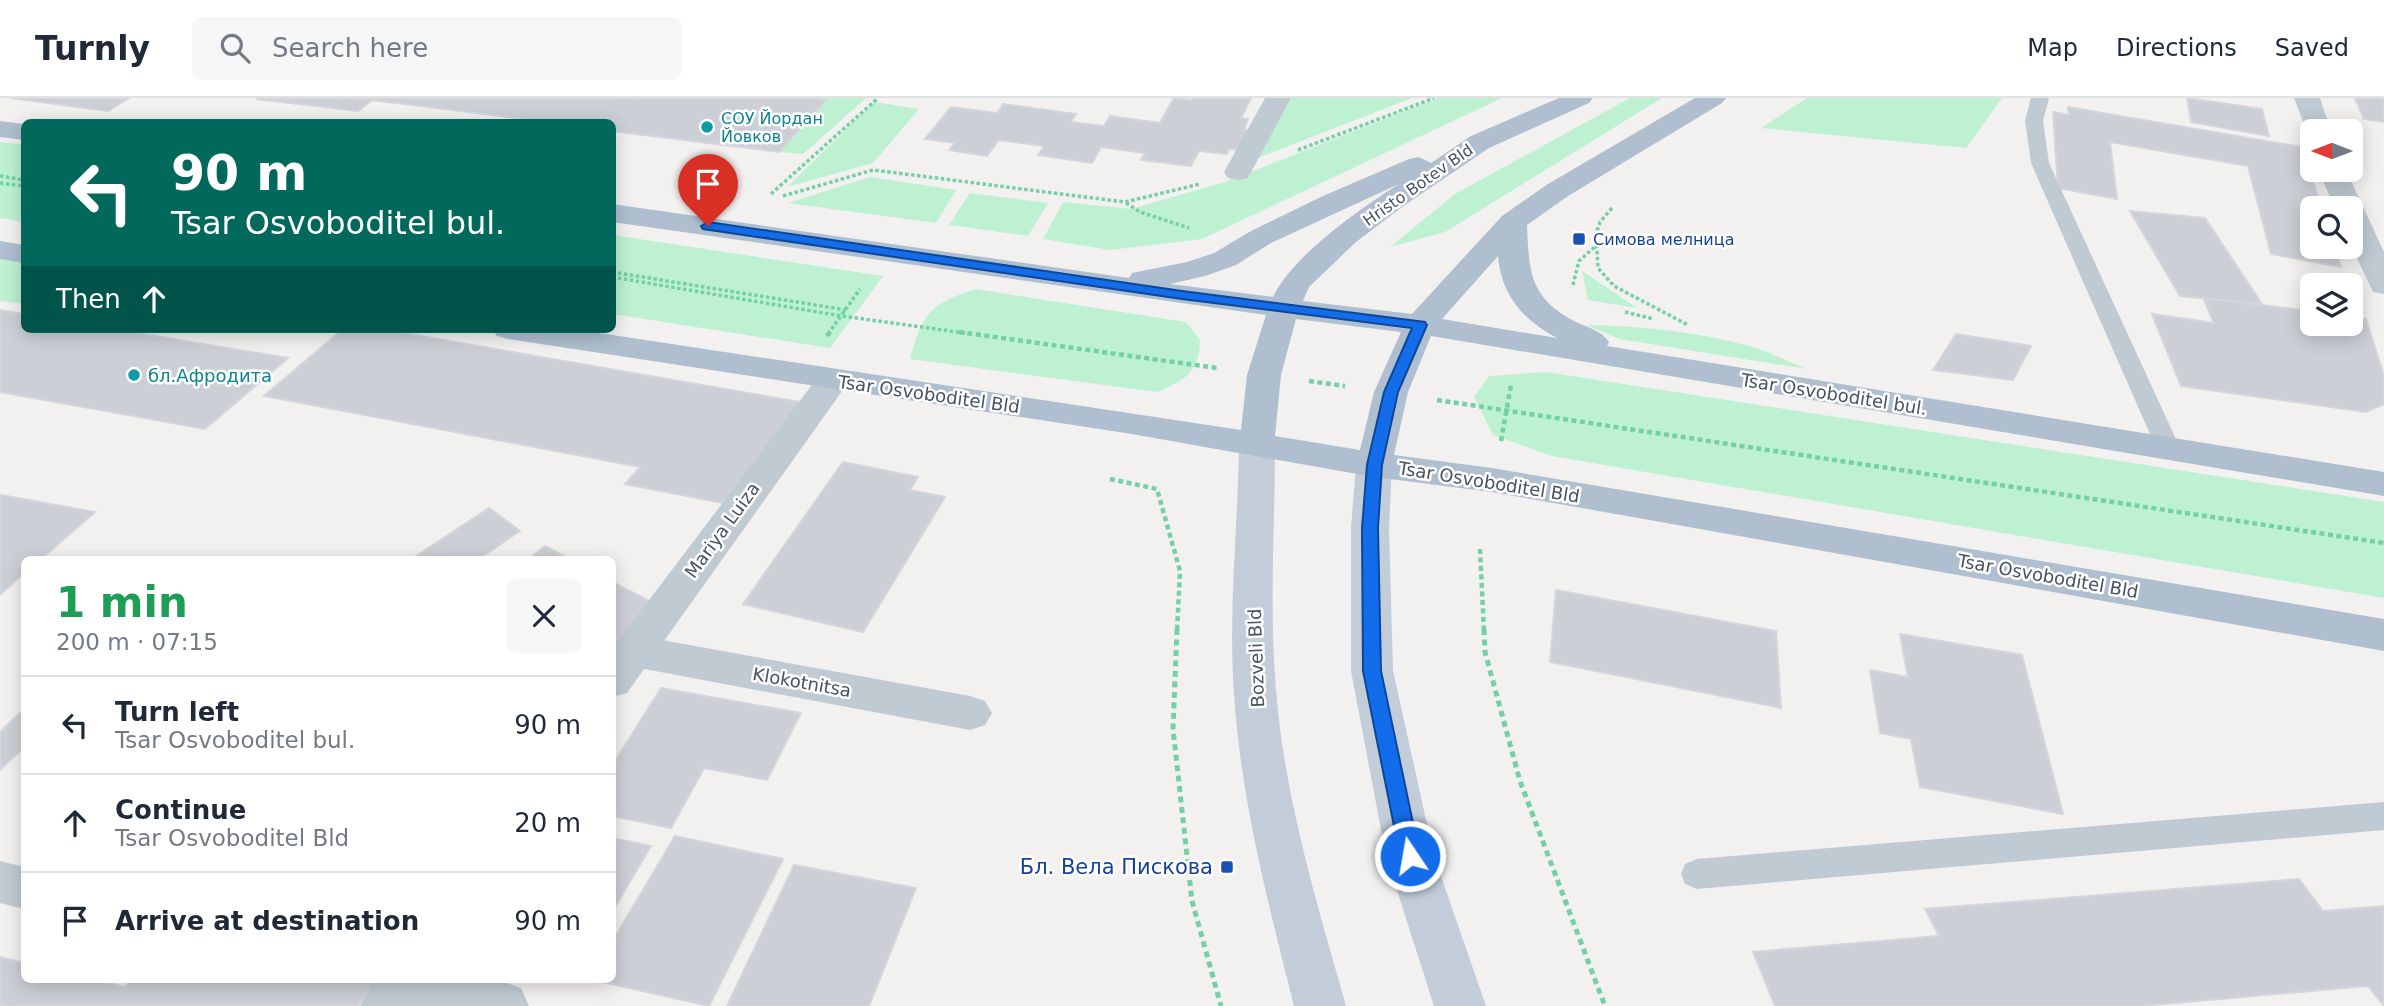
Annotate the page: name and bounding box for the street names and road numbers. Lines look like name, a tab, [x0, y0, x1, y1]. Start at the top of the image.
street label: Hristo Botev Bld	[1359, 140, 1477, 230]
street label: Tsar Osvoboditel bul.	[1739, 369, 1929, 419]
street label: Tsar Osvoboditel Bld	[836, 371, 1021, 417]
street label: Tsar Osvoboditel Bld	[1396, 457, 1581, 507]
street label: Mariya Luiza	[680, 478, 764, 582]
street label: Tsar Osvoboditel Bld	[1955, 550, 2140, 602]
street label: Bozveli Bld	[1244, 608, 1268, 708]
street label: Klokotnitsa	[751, 663, 853, 701]

